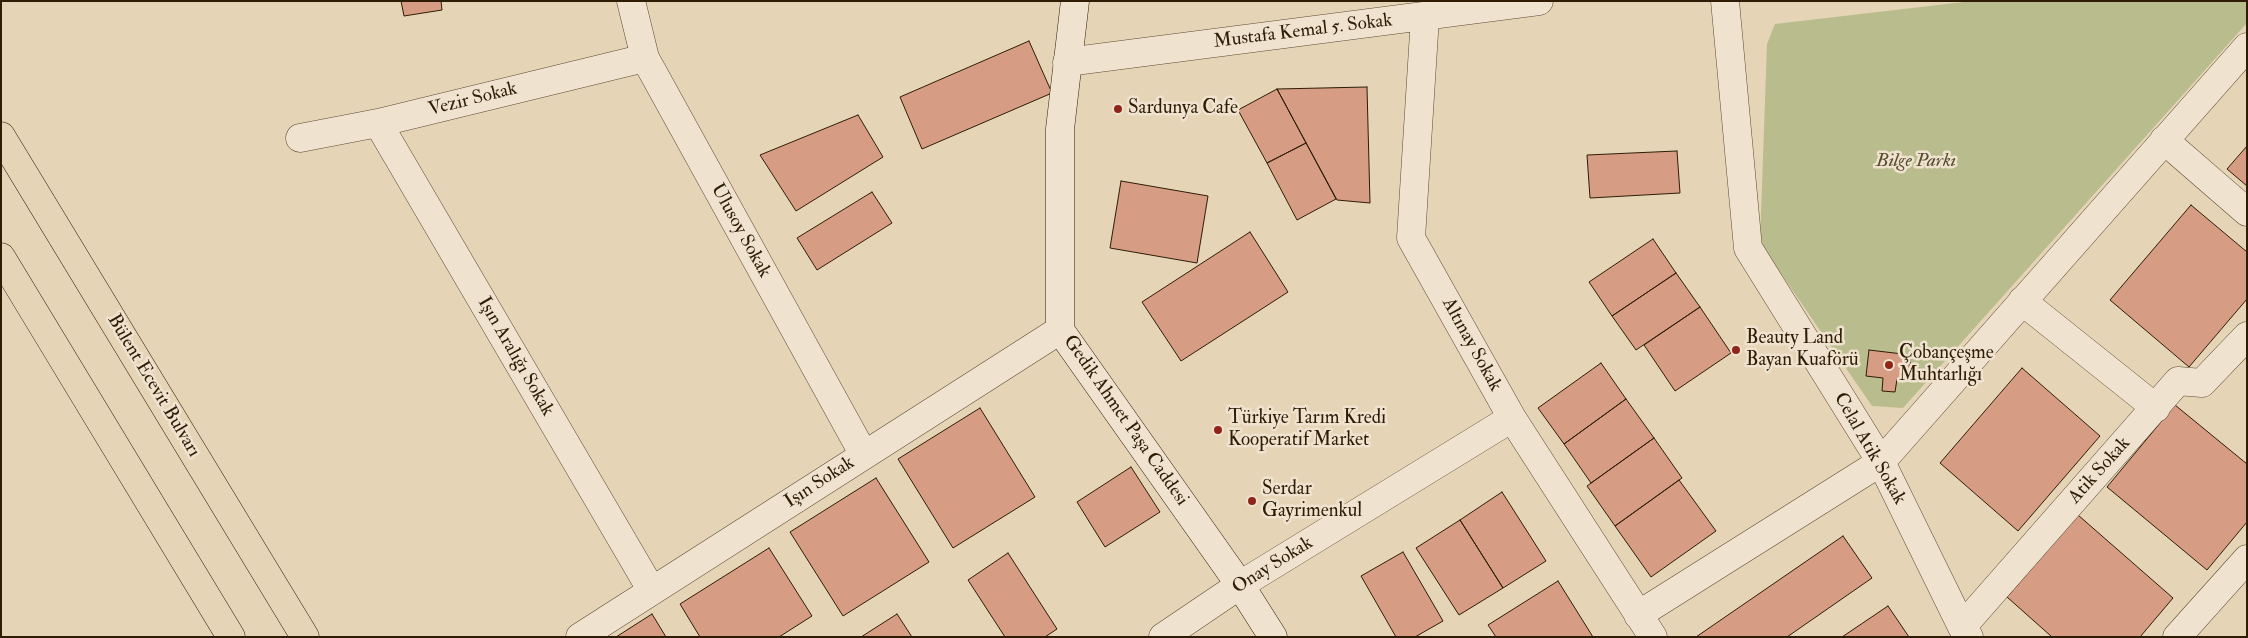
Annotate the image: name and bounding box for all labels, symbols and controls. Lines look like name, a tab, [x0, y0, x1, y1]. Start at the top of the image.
street label: Mustafa Kemal 5. Sokak	[1212, 10, 1394, 54]
street label: Vezir Sokak	[426, 78, 520, 122]
place label: Sardunya Cafe	[1128, 98, 1238, 120]
marker: Sardunya Cafe	[1112, 103, 1124, 115]
park label: Bilge Parkı	[1876, 151, 1956, 173]
street label: Ulusoy Sokak	[705, 180, 775, 282]
street label: Işın Aralığı Sokak	[472, 293, 558, 421]
street label: Altınay Sokak	[1436, 294, 1506, 396]
street label: Bülent Ecevit Bulvarı	[101, 310, 205, 462]
place label: Beauty Land Bayan Kuaförü	[1746, 328, 1859, 372]
street label: Gedik Ahmet Paşa Caddesi	[1057, 331, 1193, 511]
place label: Çobançeşme Muhtarlığı	[1899, 343, 1994, 387]
marker: Beauty Land Bayan Kuaförü	[1730, 344, 1742, 356]
marker: Çobançeşme Muhtarlığı	[1883, 359, 1895, 371]
street label: Celal Atik Sokak	[1828, 389, 1910, 509]
place label: Türkiye Tarım Kredi Kooperatif Market	[1228, 408, 1386, 452]
marker: Türkiye Tarım Kredi Kooperatif Market	[1212, 424, 1224, 436]
street label: Atik Sokak	[2064, 433, 2136, 509]
street label: Işın Sokak	[781, 452, 859, 514]
place label: Serdar Gayrimenkul	[1262, 479, 1362, 523]
marker: Serdar Gayrimenkul	[1246, 495, 1258, 507]
street label: Onay Sokak	[1228, 532, 1318, 600]

